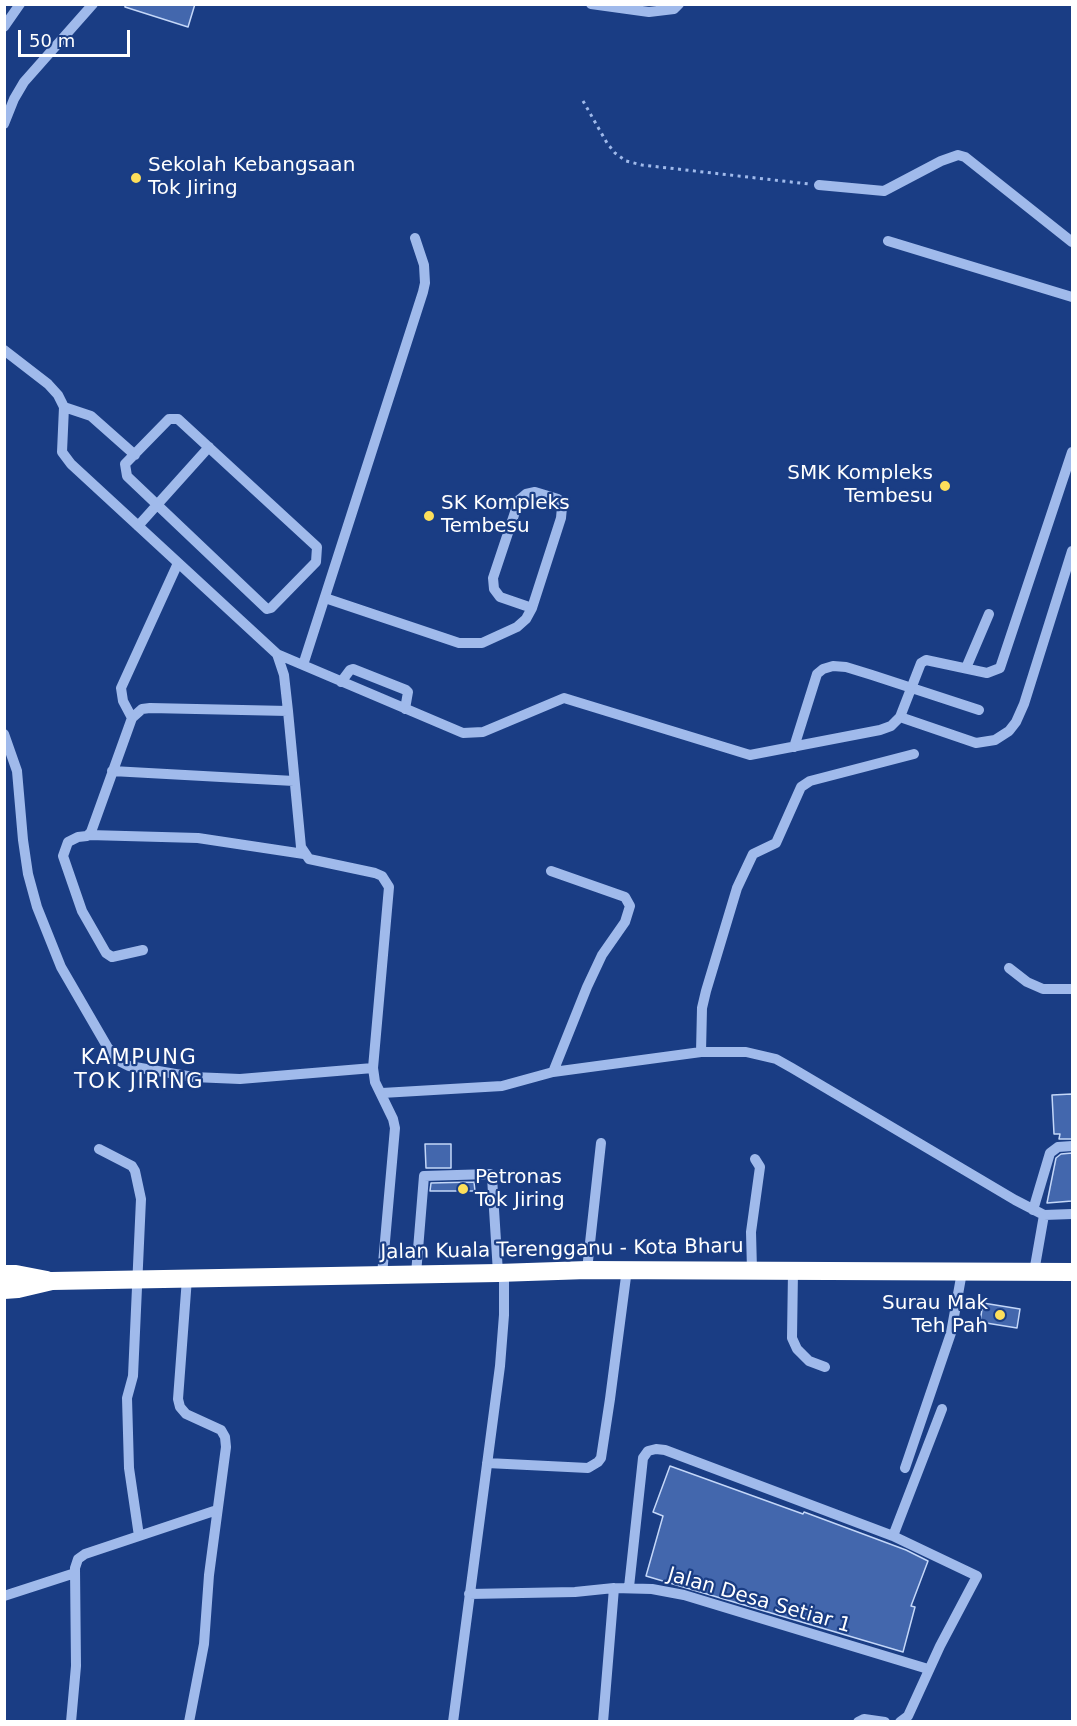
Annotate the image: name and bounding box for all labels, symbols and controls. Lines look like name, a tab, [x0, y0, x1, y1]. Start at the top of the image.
scale bar	[21, 18, 134, 56]
text: 50 m	[29, 30, 75, 51]
place label: Sekolah Kebangsaan Tok Jiring	[148, 154, 355, 201]
marker: Sekolah Kebangsaan Tok Jiring	[129, 171, 143, 185]
place label: SMK Kompleks Tembesu	[787, 462, 933, 509]
marker: SMK Kompleks Tembesu	[938, 479, 952, 493]
place label: SK Kompleks Tembesu	[441, 492, 570, 539]
marker: SK Kompleks Tembesu	[422, 509, 436, 523]
district label: KAMPUNG TOK JIRING	[74, 1046, 204, 1096]
place label: Petronas Tok Jiring	[475, 1166, 565, 1213]
marker: Petronas Tok Jiring	[456, 1182, 470, 1196]
street label: Jalan Kuala Terengganu - Kota Bharu	[380, 1235, 744, 1265]
place label: Surau Mak Teh Pah	[882, 1292, 988, 1339]
marker: Surau Mak Teh Pah	[993, 1308, 1007, 1322]
street label: Jalan Desa Setiar 1	[665, 1563, 853, 1639]

